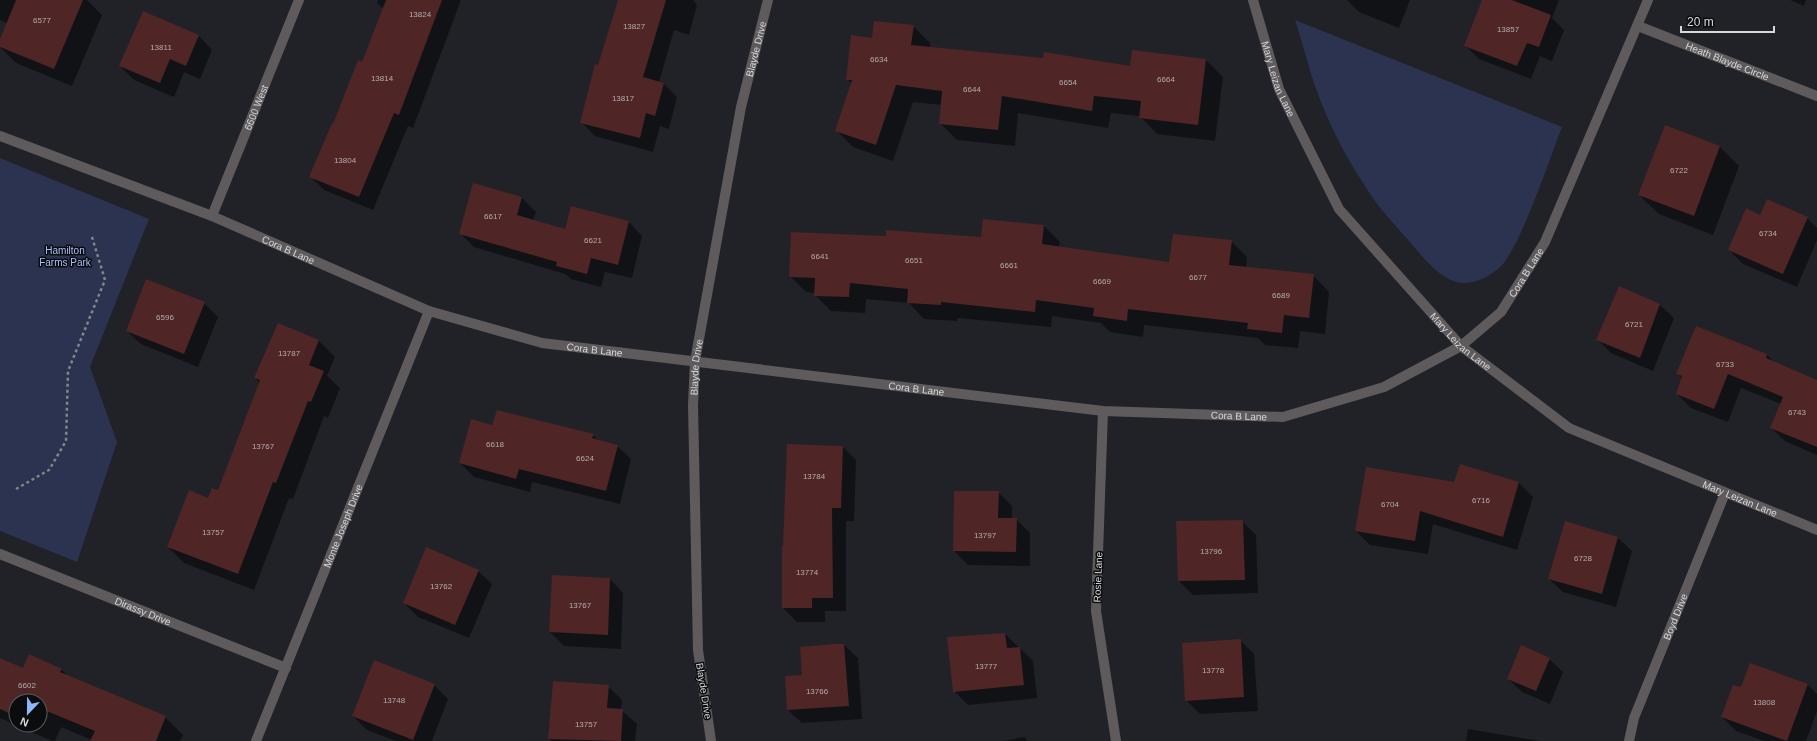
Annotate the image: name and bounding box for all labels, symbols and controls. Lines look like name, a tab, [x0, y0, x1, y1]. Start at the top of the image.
scale bar	[1681, 8, 1774, 34]
house number: 13824	[409, 10, 432, 19]
text: 20 m	[1687, 15, 1714, 29]
house number: 6577	[33, 16, 51, 25]
street label: Blayde Drive	[743, 20, 768, 78]
house number: 13827	[623, 22, 646, 31]
house number: 13857	[1497, 25, 1520, 34]
street label: Mary Leizan Lane	[1260, 40, 1298, 119]
street label: Heath Blayde Circle	[1684, 40, 1771, 82]
house number: 13811	[150, 43, 172, 52]
house number: 6634	[870, 55, 888, 64]
house number: 13814	[371, 74, 394, 83]
house number: 6664	[1157, 75, 1175, 84]
house number: 6654	[1059, 78, 1077, 87]
street label: 6600 West	[242, 83, 270, 132]
house number: 6644	[963, 85, 981, 94]
house number: 13817	[612, 94, 635, 103]
house number: 13804	[334, 156, 357, 165]
house number: 6722	[1670, 166, 1688, 175]
house number: 6617	[484, 212, 502, 221]
house number: 6734	[1759, 229, 1777, 238]
street label: Cora B Lane	[260, 233, 317, 266]
house number: 6621	[584, 236, 602, 245]
park label: Hamilton Farms Park	[39, 245, 92, 268]
street label: Cora B Lane	[1506, 245, 1546, 299]
house number: 6641	[811, 252, 829, 261]
house number: 6651	[905, 256, 923, 265]
house number: 6661	[1000, 261, 1018, 270]
house number: 6677	[1189, 273, 1207, 282]
house number: 6669	[1093, 277, 1111, 286]
house number: 6689	[1272, 291, 1290, 300]
street label: Mary Leizan Lane	[1428, 310, 1494, 373]
house number: 6596	[156, 313, 174, 322]
house number: 6721	[1625, 320, 1643, 329]
street label: Blayde Drive	[688, 338, 704, 396]
street label: Cora B Lane	[566, 341, 624, 358]
house number: 13787	[278, 349, 301, 358]
house number: 6733	[1716, 360, 1734, 369]
street label: Cora B Lane	[888, 380, 945, 397]
house number: 6743	[1788, 408, 1806, 417]
street label: Cora B Lane	[1211, 409, 1268, 422]
house number: 6618	[486, 440, 504, 449]
house number: 13767	[252, 442, 275, 451]
house number: 6624	[576, 454, 594, 463]
house number: 13784	[803, 472, 826, 481]
street label: Mary Leizan Lane	[1701, 478, 1779, 519]
street label: Monte Joseph Drive	[321, 482, 364, 569]
house number: 6716	[1472, 496, 1490, 505]
house number: 6704	[1381, 500, 1399, 509]
house number: 13757	[202, 528, 225, 537]
house number: 13797	[974, 531, 997, 540]
house number: 13796	[1200, 547, 1223, 556]
street label: Rosie Lane	[1092, 551, 1104, 602]
house number: 6728	[1574, 554, 1592, 563]
house number: 13774	[796, 568, 819, 577]
house number: 13762	[430, 582, 453, 591]
street label: Boyd Drive	[1661, 591, 1689, 641]
street label: Dirassy Drive	[113, 595, 173, 627]
house number: 13767	[569, 601, 592, 610]
street label: Blayde Drive	[694, 662, 714, 720]
house number: 13777	[975, 662, 998, 671]
house number: 13778	[1202, 666, 1225, 675]
house number: 6602	[18, 681, 36, 690]
house number: 13766	[806, 687, 829, 696]
north arrow	[8, 693, 48, 733]
house number: 13748	[383, 696, 406, 705]
house number: 13808	[1753, 698, 1776, 707]
text: N	[18, 715, 30, 729]
house number: 13757	[575, 720, 598, 729]

